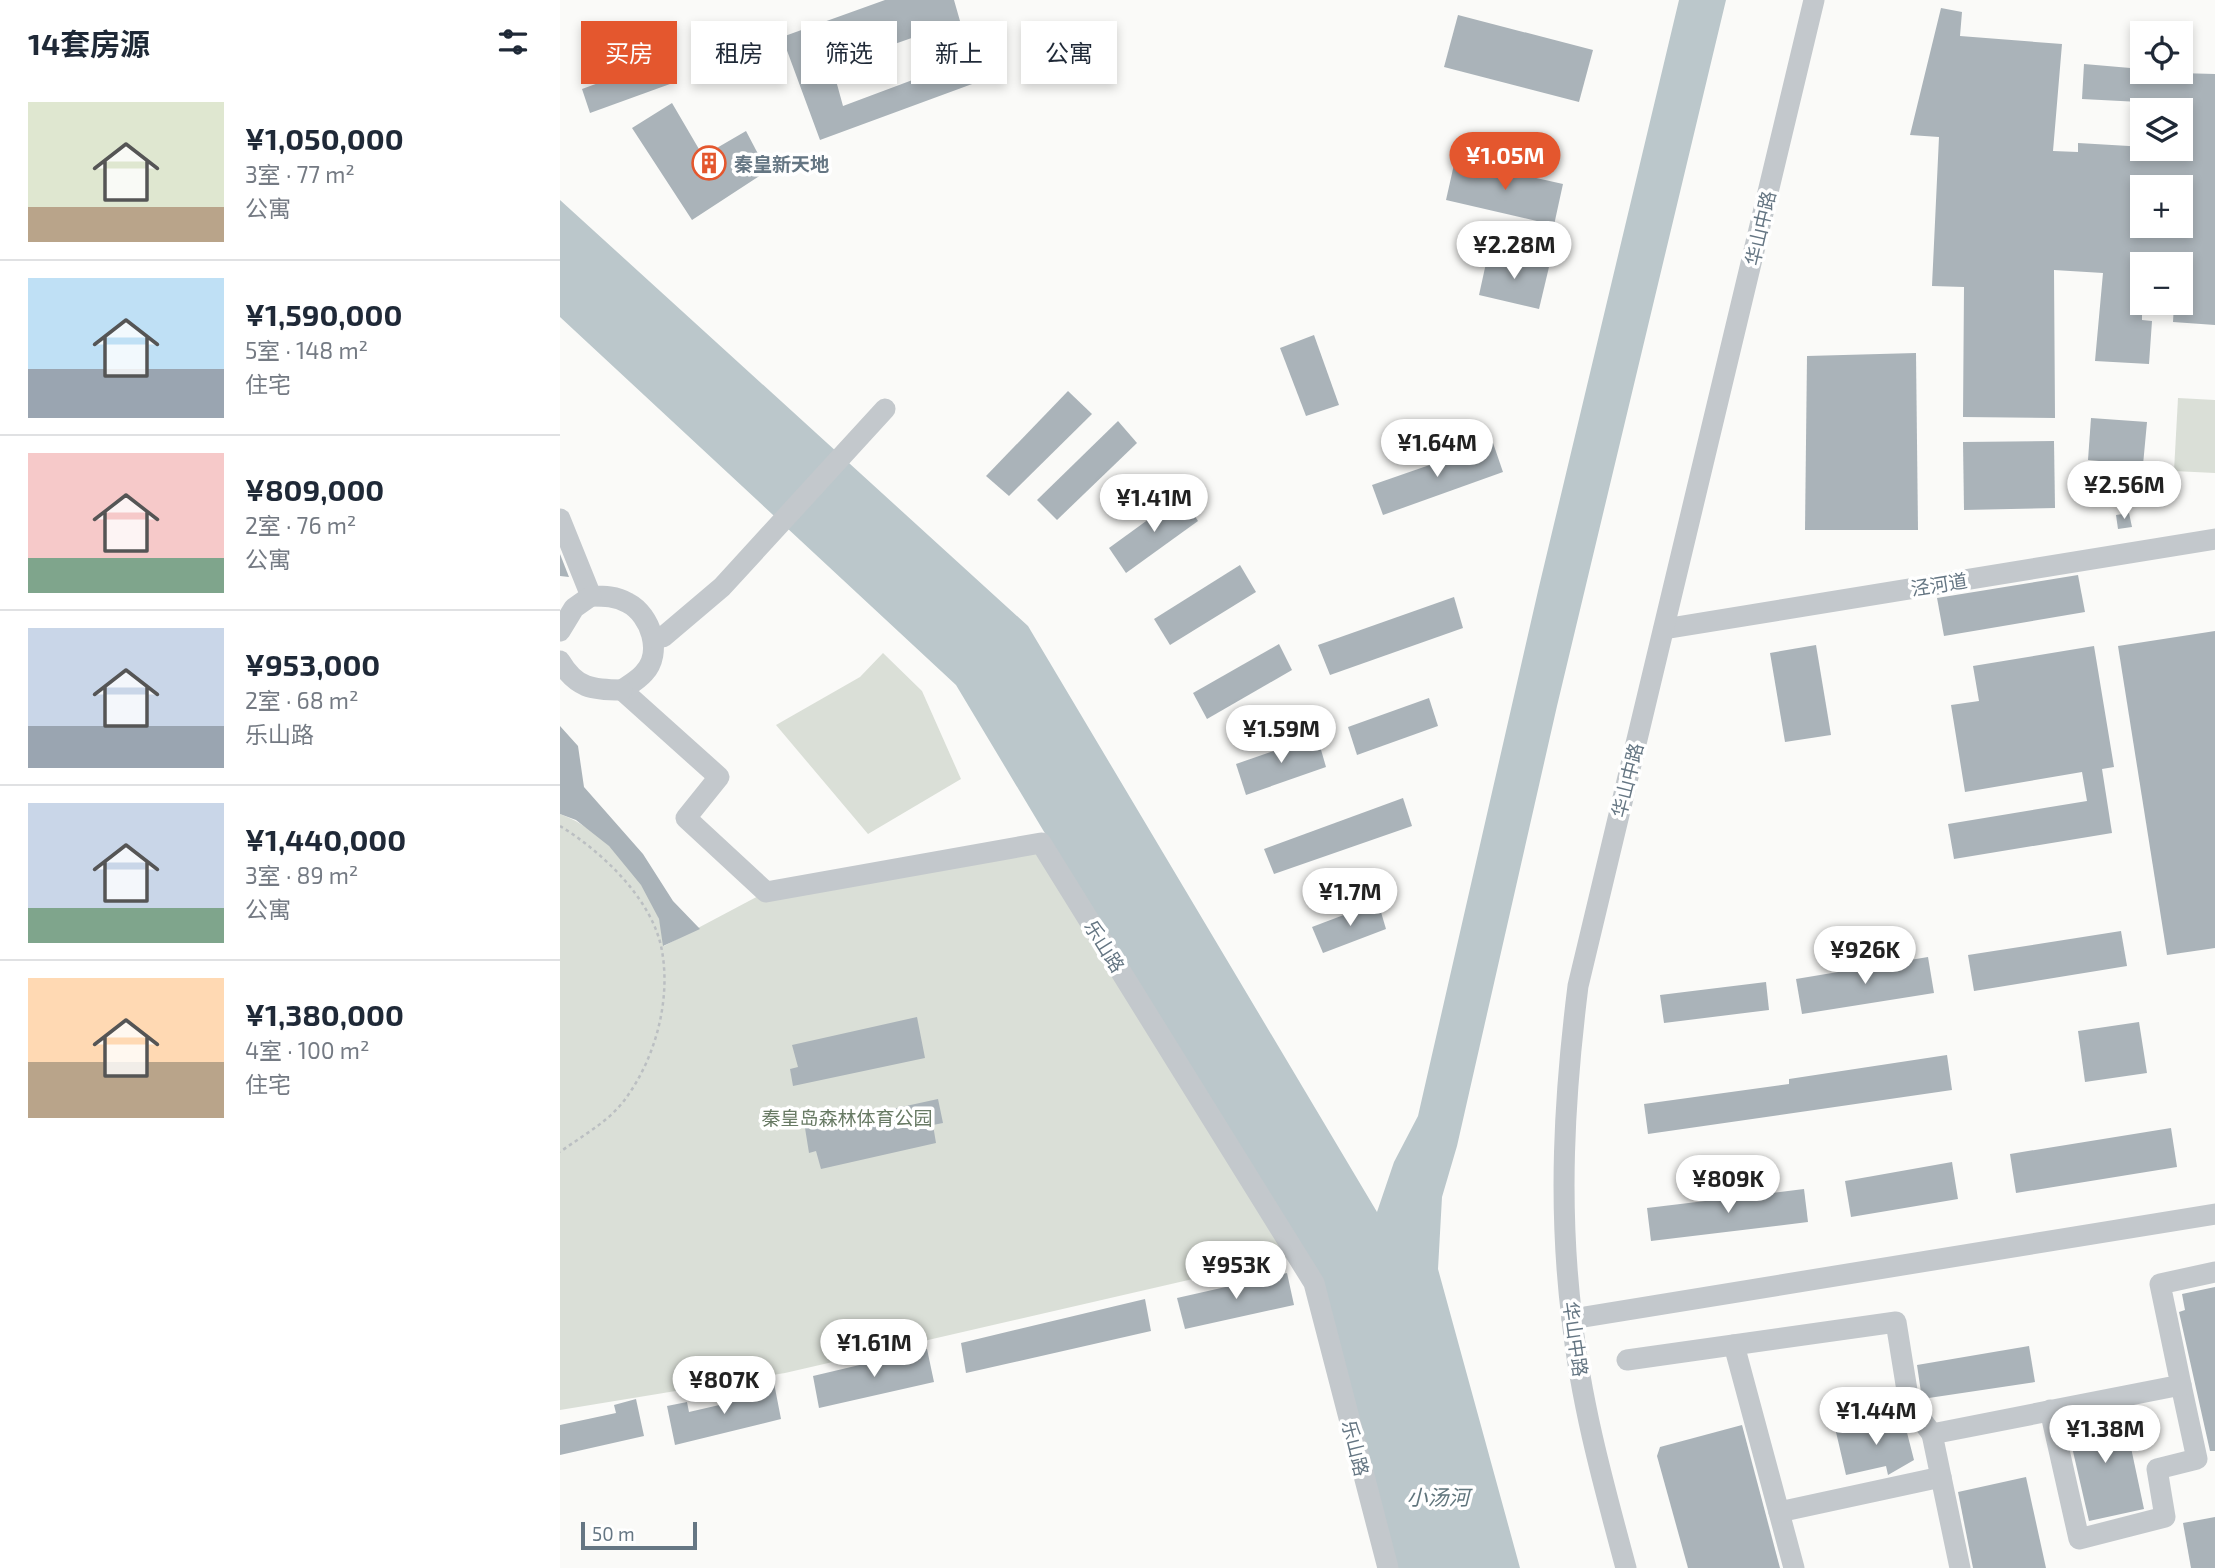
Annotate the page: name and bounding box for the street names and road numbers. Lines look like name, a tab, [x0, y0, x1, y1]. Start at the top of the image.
street label: 华山中路	[1740, 188, 1780, 268]
street label: 泾河道	[1909, 568, 1969, 600]
street label: 华山中路	[1607, 740, 1647, 820]
street label: 乐山路	[1080, 916, 1130, 976]
street label: 华山中路	[1559, 1300, 1593, 1378]
street label: 乐山路	[1338, 1418, 1374, 1478]

